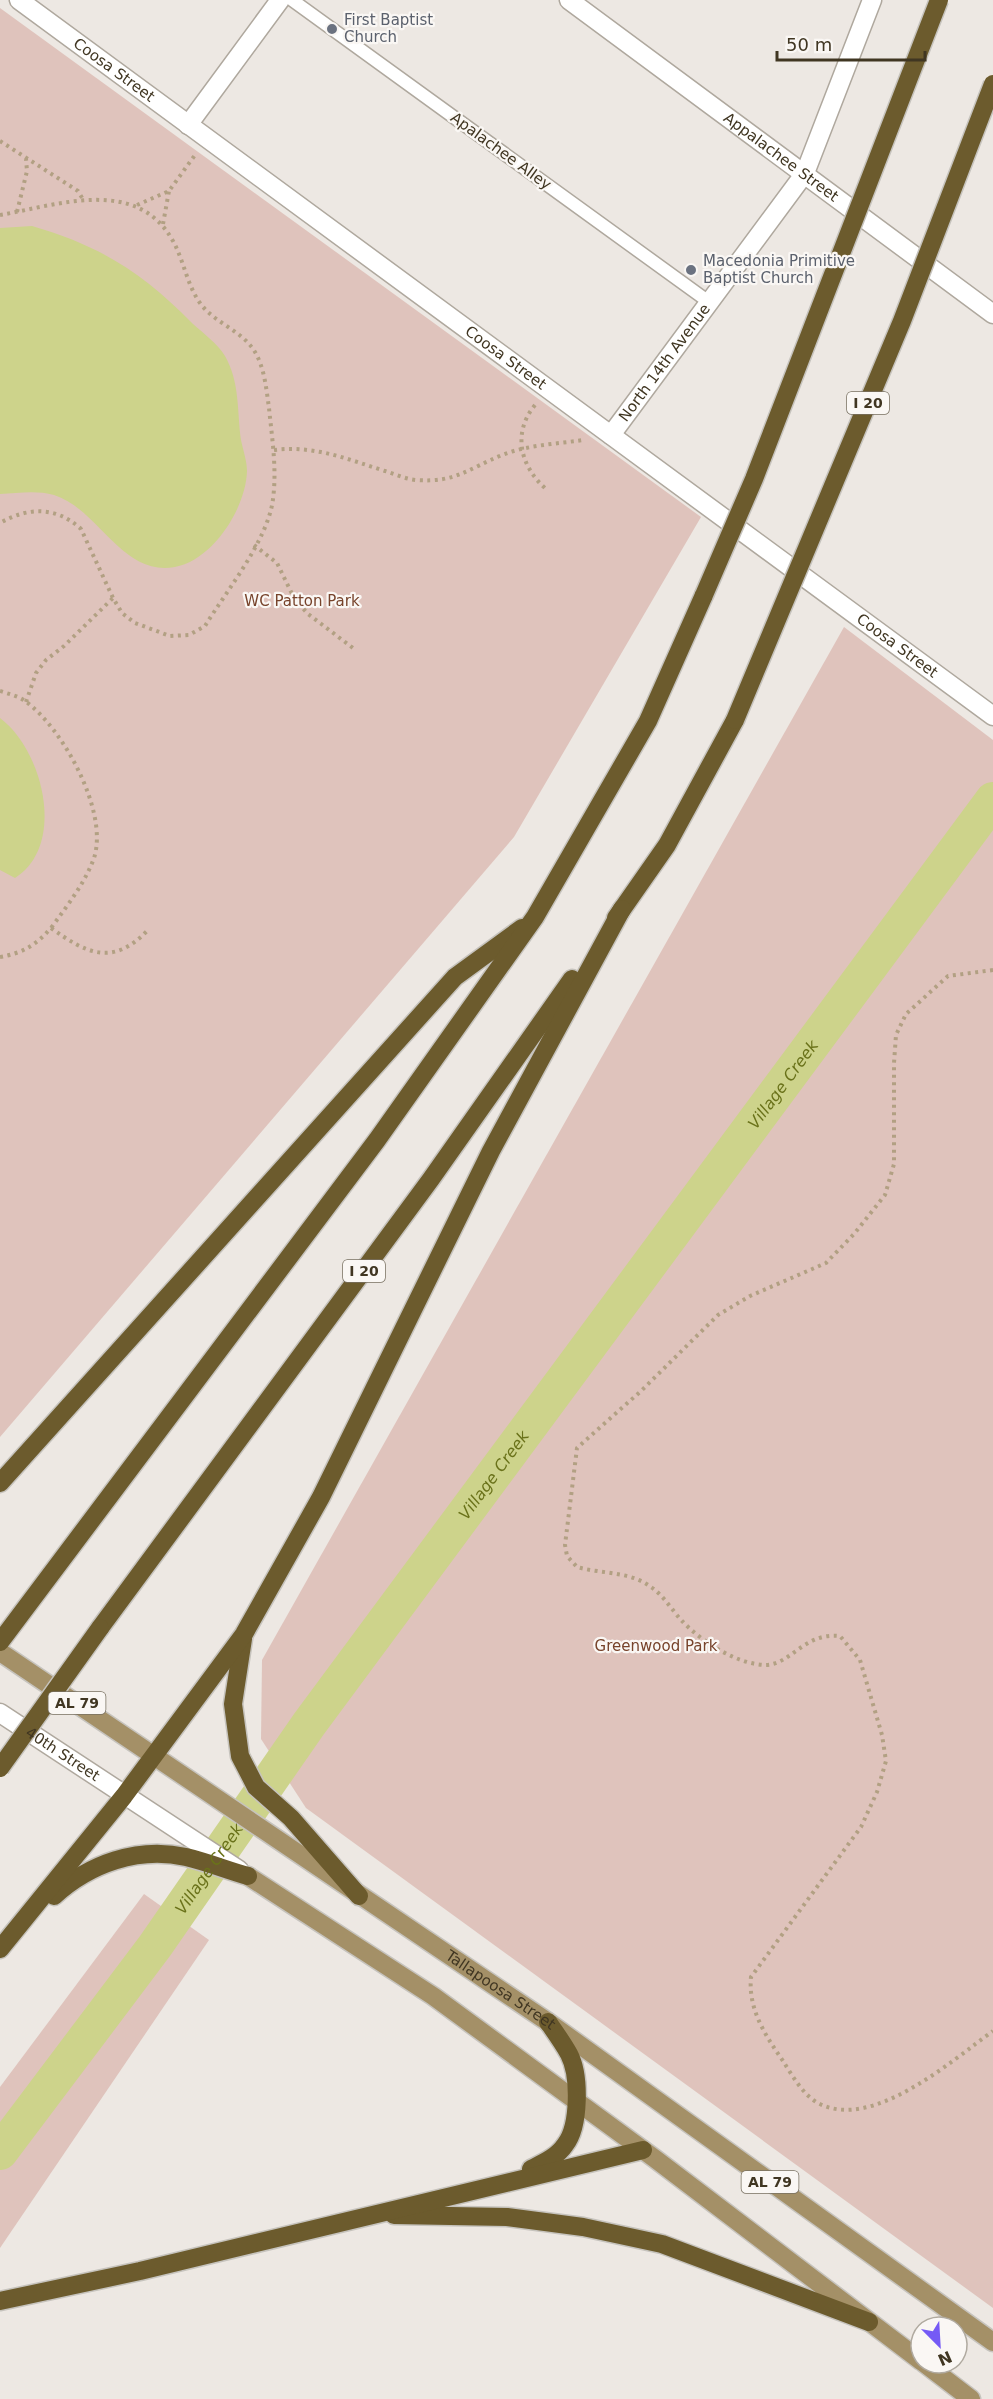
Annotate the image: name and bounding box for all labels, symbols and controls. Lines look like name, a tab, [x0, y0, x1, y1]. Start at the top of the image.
place label: First Baptist Church	[344, 11, 433, 46]
marker: First Baptist Church	[325, 22, 339, 36]
scale bar	[777, 24, 926, 62]
street label: Coosa Street	[70, 34, 158, 106]
text: 50 m	[786, 34, 832, 55]
street label: Apalachee Alley	[447, 108, 555, 194]
street label: Appalachee Street	[720, 109, 842, 206]
place label: Macedonia Primitive Baptist Church	[703, 252, 855, 287]
marker: Macedonia Primitive Baptist Church	[684, 263, 698, 277]
street label: North 14th Avenue	[615, 300, 714, 425]
street label: Coosa Street	[462, 322, 550, 394]
road number: I 20	[847, 392, 889, 414]
park label: WC Patton Park	[244, 592, 360, 610]
street label: Coosa Street	[853, 610, 941, 681]
water label: Village Creek	[744, 1036, 823, 1133]
road number: I 20	[343, 1260, 385, 1282]
water label: Village Creek	[455, 1426, 533, 1523]
park label: Greenwood Park	[595, 1637, 718, 1655]
road number: AL 79	[48, 1692, 106, 1714]
street label: 40th Street	[22, 1723, 103, 1785]
water label: Village Creek	[171, 1819, 248, 1918]
street label: Tallapoosa Street	[441, 1946, 559, 2034]
road number: AL 79	[742, 2171, 798, 2193]
north arrow	[909, 2315, 969, 2375]
text: N	[935, 2347, 955, 2370]

